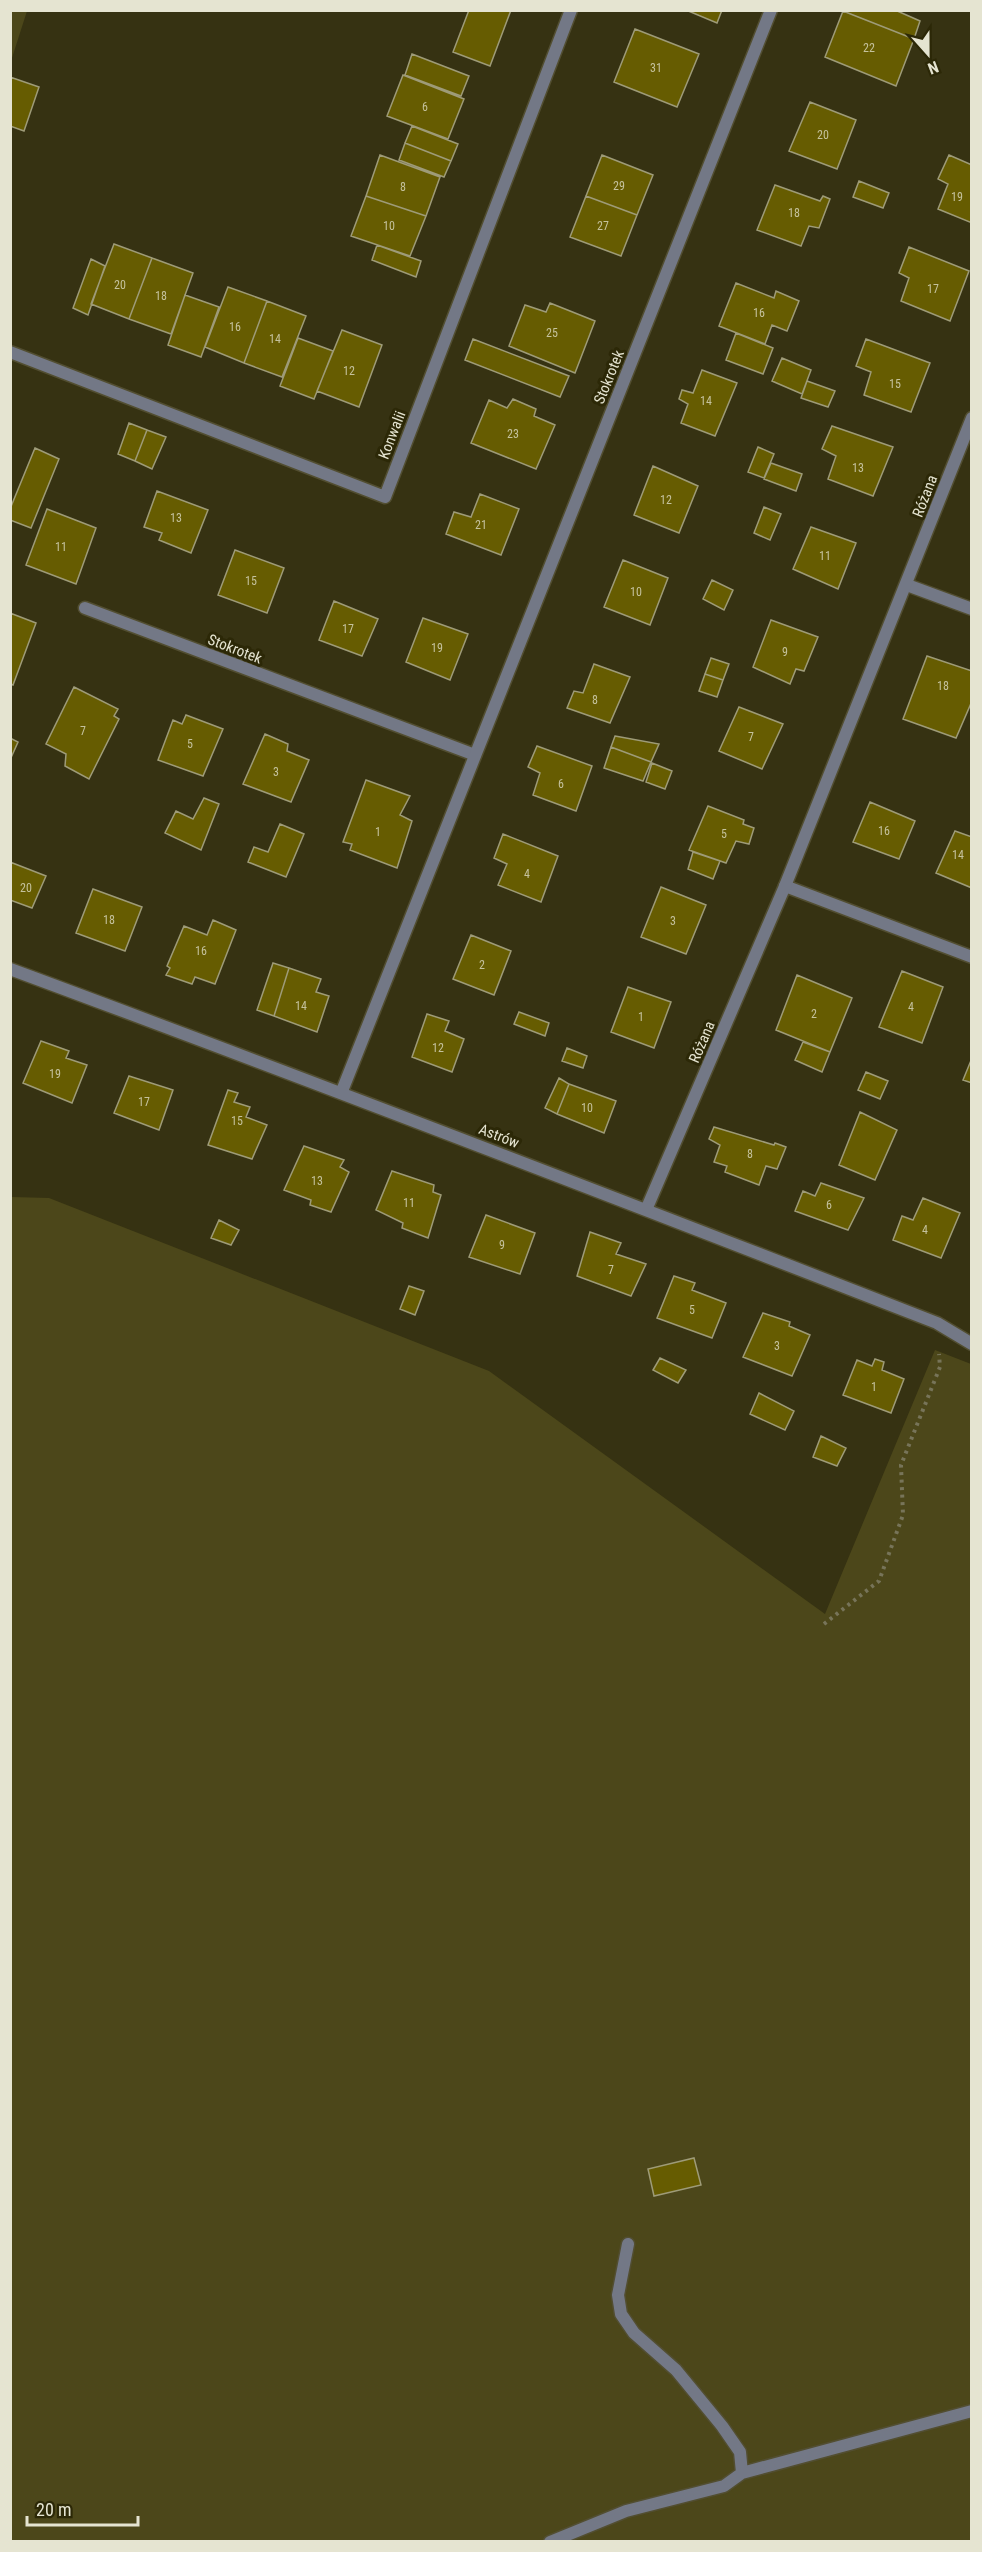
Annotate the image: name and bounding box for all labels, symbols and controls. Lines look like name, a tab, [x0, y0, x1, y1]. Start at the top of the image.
north arrow	[898, 24, 958, 84]
house number: 22	[863, 41, 875, 55]
text: N	[925, 57, 941, 78]
house number: 31	[650, 61, 662, 75]
house number: 6	[422, 100, 428, 114]
house number: 20	[817, 128, 829, 142]
house number: 29	[613, 179, 625, 193]
house number: 8	[400, 180, 406, 194]
house number: 19	[951, 190, 963, 204]
house number: 18	[788, 206, 800, 220]
house number: 10	[383, 219, 395, 233]
house number: 27	[597, 219, 609, 233]
house number: 20	[114, 278, 126, 292]
house number: 17	[927, 282, 939, 296]
house number: 18	[155, 289, 167, 303]
house number: 16	[753, 306, 765, 320]
house number: 16	[229, 320, 241, 334]
house number: 25	[546, 326, 558, 340]
house number: 14	[269, 332, 281, 346]
street label: Stokrotek	[590, 347, 628, 407]
house number: 12	[343, 364, 355, 378]
house number: 15	[889, 377, 901, 391]
house number: 14	[700, 394, 712, 408]
street label: Konwalii	[375, 408, 409, 462]
house number: 23	[507, 427, 519, 441]
house number: 13	[852, 461, 864, 475]
street label: Różana	[909, 472, 941, 520]
house number: 12	[660, 493, 672, 507]
house number: 13	[170, 511, 182, 525]
house number: 21	[475, 518, 487, 532]
house number: 11	[55, 540, 67, 554]
house number: 11	[819, 549, 831, 563]
house number: 15	[245, 574, 257, 588]
house number: 10	[630, 585, 642, 599]
house number: 17	[342, 622, 354, 636]
street label: Stokrotek	[205, 630, 265, 668]
house number: 19	[431, 641, 443, 655]
house number: 9	[782, 645, 788, 659]
house number: 18	[937, 679, 949, 693]
house number: 8	[592, 693, 598, 707]
house number: 7	[80, 724, 86, 738]
house number: 7	[748, 730, 754, 744]
house number: 5	[187, 737, 193, 751]
house number: 3	[273, 765, 279, 779]
house number: 6	[558, 777, 564, 791]
house number: 16	[878, 824, 890, 838]
house number: 1	[375, 825, 381, 839]
house number: 5	[721, 827, 727, 841]
house number: 14	[952, 848, 964, 862]
house number: 4	[524, 867, 530, 881]
house number: 20	[20, 881, 32, 895]
house number: 18	[103, 913, 115, 927]
house number: 3	[670, 914, 676, 928]
house number: 16	[195, 944, 207, 958]
house number: 2	[479, 958, 485, 972]
house number: 14	[295, 999, 307, 1013]
house number: 4	[908, 1000, 914, 1014]
house number: 2	[811, 1007, 817, 1021]
house number: 1	[638, 1010, 644, 1024]
street label: Różana	[685, 1018, 719, 1066]
house number: 12	[432, 1041, 444, 1055]
house number: 19	[49, 1067, 61, 1081]
house number: 17	[138, 1095, 150, 1109]
house number: 10	[581, 1101, 593, 1115]
house number: 15	[231, 1114, 243, 1128]
street label: Astrów	[476, 1120, 522, 1152]
house number: 8	[747, 1147, 753, 1161]
house number: 13	[311, 1174, 323, 1188]
house number: 11	[403, 1196, 415, 1210]
house number: 6	[826, 1198, 832, 1212]
house number: 4	[922, 1223, 928, 1237]
house number: 9	[499, 1238, 505, 1252]
house number: 7	[608, 1263, 614, 1277]
house number: 5	[689, 1303, 695, 1317]
house number: 3	[774, 1339, 780, 1353]
house number: 1	[871, 1380, 877, 1394]
scale bar	[27, 2489, 138, 2527]
text: 20 m	[36, 2499, 71, 2520]

